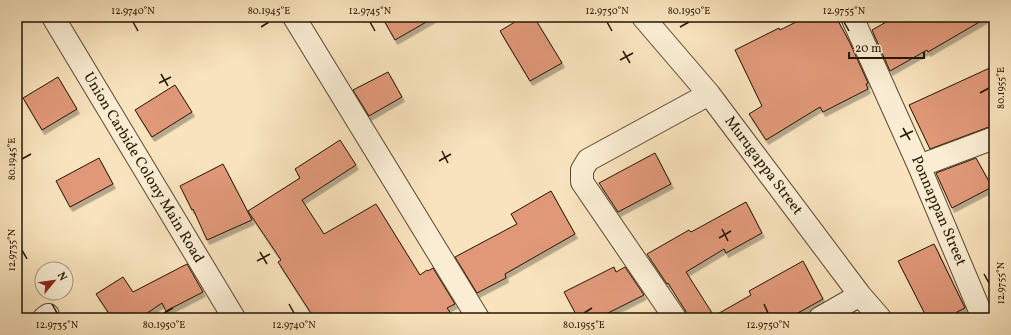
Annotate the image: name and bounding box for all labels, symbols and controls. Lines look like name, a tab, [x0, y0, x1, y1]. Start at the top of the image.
text: 12.9740°N	[111, 4, 155, 18]
text: 80.1945°E	[248, 4, 290, 18]
text: 12.9745°N	[349, 4, 392, 18]
text: 12.9750°N	[585, 4, 629, 18]
text: 80.1950°E	[668, 4, 710, 18]
text: 12.9755°N	[823, 4, 866, 18]
scale bar	[849, 34, 924, 60]
text: 20 m	[855, 41, 882, 57]
text: 80.1955°E	[994, 67, 1008, 109]
street label: Union Carbide Colony Main Road	[78, 69, 208, 267]
street label: Murugappa Street	[719, 112, 807, 220]
text: 80.1945°E	[5, 138, 19, 180]
street label: Ponnappan Street	[905, 153, 971, 269]
text: 12.9735°N	[5, 228, 19, 271]
north arrow	[34, 261, 74, 301]
text: 12.9755°N	[994, 261, 1008, 304]
text: N	[53, 270, 70, 284]
text: 12.9735°N	[36, 318, 79, 332]
text: 80.1950°E	[143, 318, 185, 332]
text: 12.9740°N	[272, 318, 316, 332]
text: 80.1955°E	[563, 318, 605, 332]
text: 12.9750°N	[746, 318, 790, 332]

